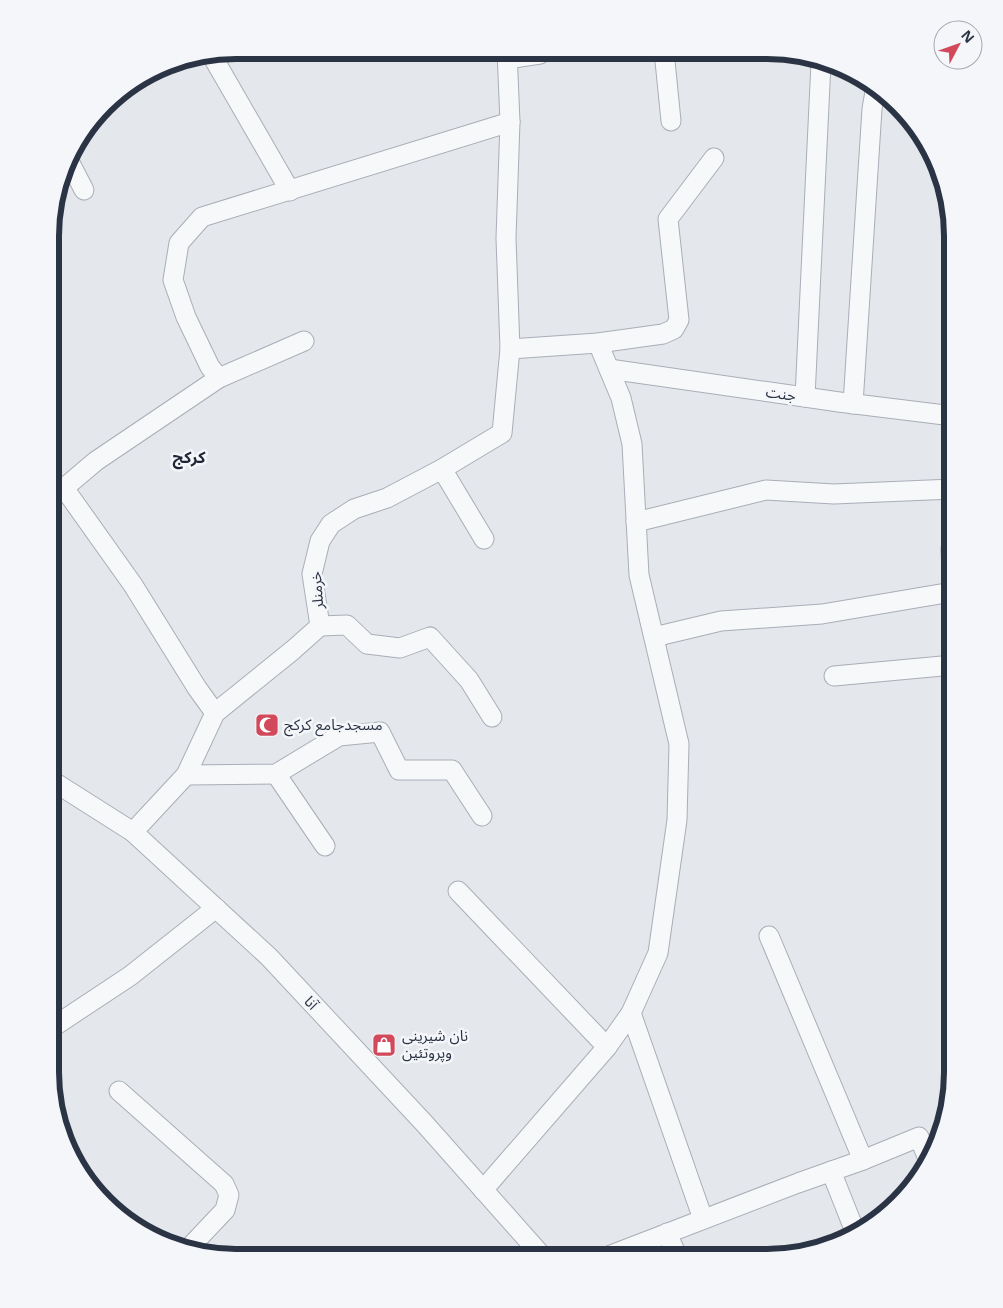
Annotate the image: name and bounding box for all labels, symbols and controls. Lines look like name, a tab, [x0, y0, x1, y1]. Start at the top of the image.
north arrow	[933, 20, 983, 70]
text: N	[957, 26, 979, 47]
street label: جنت	[765, 381, 798, 405]
district label: کرکج	[173, 446, 206, 470]
street label: خرمنلر	[305, 570, 327, 611]
mosque icon: مسجدجامع کرکج	[254, 712, 280, 738]
place label: مسجدجامع کرکج	[284, 714, 383, 737]
street label: آنا	[300, 991, 324, 1014]
place label: نان شیرینی وپروتئین	[402, 1025, 468, 1063]
shop icon: نان شیرینی وپروتئین	[371, 1032, 397, 1058]

